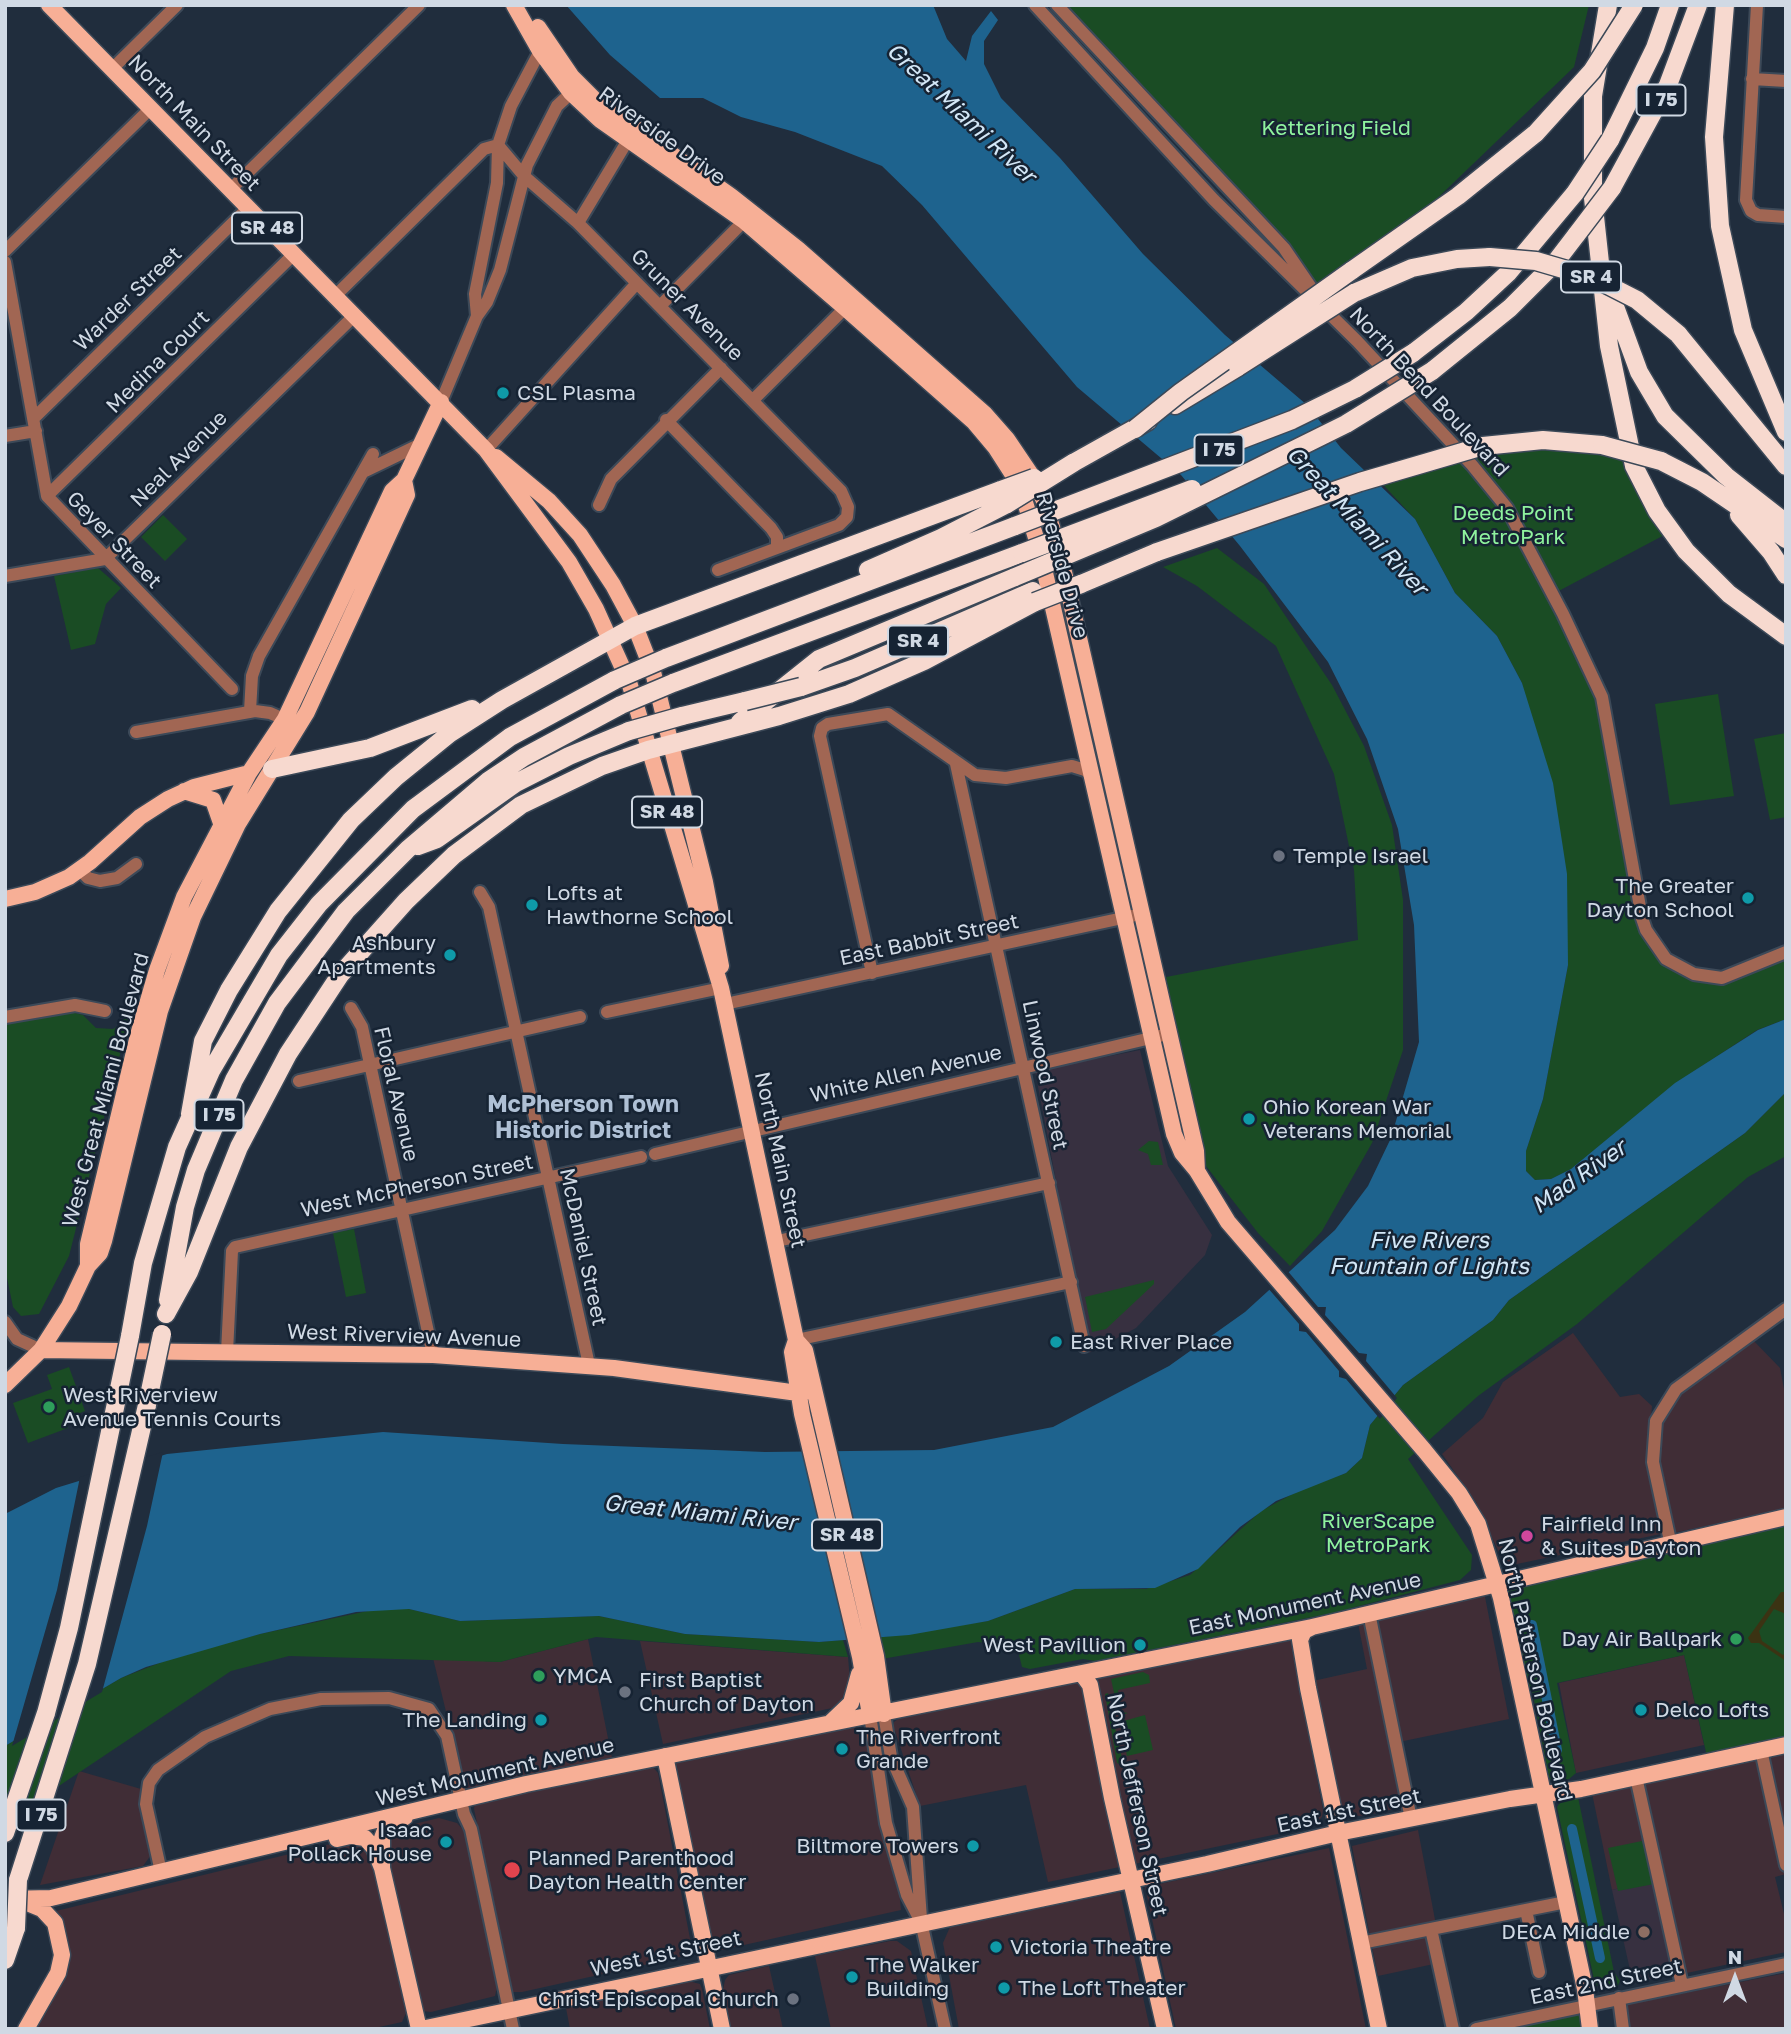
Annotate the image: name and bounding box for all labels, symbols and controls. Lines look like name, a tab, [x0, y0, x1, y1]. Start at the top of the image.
water label: Great Miami River	[881, 37, 1041, 189]
street label: North Main Street	[123, 50, 265, 196]
street label: Riverside Drive	[594, 81, 730, 191]
road number: I 75	[1636, 85, 1686, 116]
park label: Kettering Field	[1261, 115, 1411, 141]
road number: SR 48	[232, 212, 302, 244]
street label: Warder Street	[69, 241, 187, 357]
street label: Gruner Avenue	[626, 244, 748, 366]
road number: SR 4	[1561, 262, 1621, 292]
street label: North Bend Boulevard	[1344, 302, 1514, 482]
street label: Medina Court	[101, 305, 215, 419]
place label: CSL Plasma	[517, 380, 636, 406]
marker: CSL Plasma	[495, 385, 511, 401]
street label: Neal Avenue	[126, 406, 232, 512]
road number: I 75	[1194, 435, 1244, 466]
water label: Great Miami River	[1281, 441, 1433, 601]
street label: Geyer Street	[61, 486, 167, 594]
street label: Riverside Drive	[1030, 489, 1094, 641]
park label: Deeds Point MetroPark	[1452, 500, 1574, 550]
road number: SR 4	[888, 626, 948, 656]
road number: SR 48	[632, 796, 702, 828]
place label: Temple Israel	[1293, 843, 1428, 869]
marker: Temple Israel	[1271, 848, 1287, 864]
place label: The Greater Dayton School	[1587, 873, 1734, 923]
place label: Lofts at Hawthorne School	[546, 880, 733, 930]
marker: The Greater Dayton School	[1740, 890, 1756, 906]
marker: Lofts at Hawthorne School	[524, 897, 540, 913]
street label: East Babbit Street	[837, 909, 1021, 971]
place label: Ashbury Apartments	[317, 930, 436, 980]
marker: Ashbury Apartments	[442, 947, 458, 963]
street label: West Great Miami Boulevard	[57, 950, 155, 1230]
street label: Linwood Street	[1017, 998, 1073, 1152]
street label: Floral Avenue	[368, 1024, 424, 1164]
street label: White Allen Avenue	[808, 1040, 1004, 1108]
street label: North Main Street	[749, 1070, 811, 1250]
district label: McPherson Town Historic District	[487, 1091, 679, 1145]
place label: Ohio Korean War Veterans Memorial	[1263, 1094, 1452, 1144]
road number: I 75	[194, 1100, 244, 1130]
marker: Ohio Korean War Veterans Memorial	[1241, 1111, 1257, 1127]
water label: Mad River	[1526, 1134, 1632, 1220]
street label: West McPherson Street	[299, 1149, 535, 1223]
street label: McDaniel Street	[554, 1166, 612, 1328]
water label: Five Rivers Fountain of Lights	[1329, 1227, 1529, 1281]
street label: West Riverview Avenue	[286, 1319, 522, 1353]
place label: East River Place	[1070, 1329, 1232, 1355]
marker: East River Place	[1048, 1334, 1064, 1350]
place label: West Riverview Avenue Tennis Courts	[63, 1382, 281, 1432]
marker: West Riverview Avenue Tennis Courts	[41, 1399, 57, 1415]
water label: Great Miami River	[602, 1489, 798, 1537]
park label: RiverScape MetroPark	[1321, 1508, 1435, 1558]
place label: Fairfield Inn & Suites Dayton	[1541, 1511, 1702, 1561]
road number: SR 48	[812, 1520, 882, 1550]
marker: Fairfield Inn & Suites Dayton	[1519, 1528, 1535, 1544]
street label: North Patterson Boulevard	[1492, 1536, 1578, 1804]
street label: East Monument Avenue	[1187, 1567, 1423, 1641]
place label: Day Air Ballpark	[1561, 1626, 1722, 1652]
marker: Day Air Ballpark	[1728, 1631, 1744, 1647]
place label: West Pavillion	[983, 1632, 1126, 1658]
marker: West Pavillion	[1132, 1637, 1148, 1653]
place label: YMCA	[553, 1663, 612, 1689]
place label: First Baptist Church of Dayton	[639, 1667, 814, 1717]
marker: YMCA	[531, 1668, 547, 1684]
marker: First Baptist Church of Dayton	[617, 1684, 633, 1700]
street label: North Jefferson Street	[1101, 1691, 1173, 1919]
place label: Delco Lofts	[1655, 1697, 1769, 1723]
marker: Delco Lofts	[1633, 1702, 1649, 1718]
place label: The Landing	[402, 1707, 527, 1733]
marker: The Landing	[533, 1712, 549, 1728]
place label: The Riverfront Grande	[856, 1724, 1001, 1774]
street label: West Monument Avenue	[373, 1732, 617, 1812]
marker: The Riverfront Grande	[834, 1741, 850, 1757]
street label: East 1st Street	[1275, 1783, 1423, 1839]
road number: I 75	[16, 1800, 66, 1830]
place label: Isaac Pollack House	[287, 1817, 432, 1867]
place label: Biltmore Towers	[796, 1833, 959, 1859]
marker: Isaac Pollack House	[438, 1834, 454, 1850]
marker: Biltmore Towers	[965, 1838, 981, 1854]
place label: Planned Parenthood Dayton Health Center	[528, 1845, 747, 1895]
marker: Planned Parenthood Dayton Health Center	[502, 1860, 522, 1880]
place label: DECA Middle	[1501, 1919, 1630, 1945]
marker: DECA Middle	[1636, 1924, 1652, 1940]
street label: West 1st Street	[588, 1926, 744, 1982]
place label: Victoria Theatre	[1010, 1934, 1171, 1960]
marker: Victoria Theatre	[988, 1939, 1004, 1955]
north arrow	[1700, 1943, 1770, 2013]
text: N	[1728, 1945, 1742, 1968]
place label: The Walker Building	[866, 1952, 979, 2002]
street label: East 2nd Street	[1528, 1954, 1684, 2010]
marker: The Walker Building	[844, 1969, 860, 1985]
place label: The Loft Theater	[1018, 1975, 1186, 2001]
marker: The Loft Theater	[996, 1980, 1012, 1996]
place label: Christ Episcopal Church	[538, 1986, 779, 2012]
marker: Christ Episcopal Church	[785, 1991, 801, 2007]

